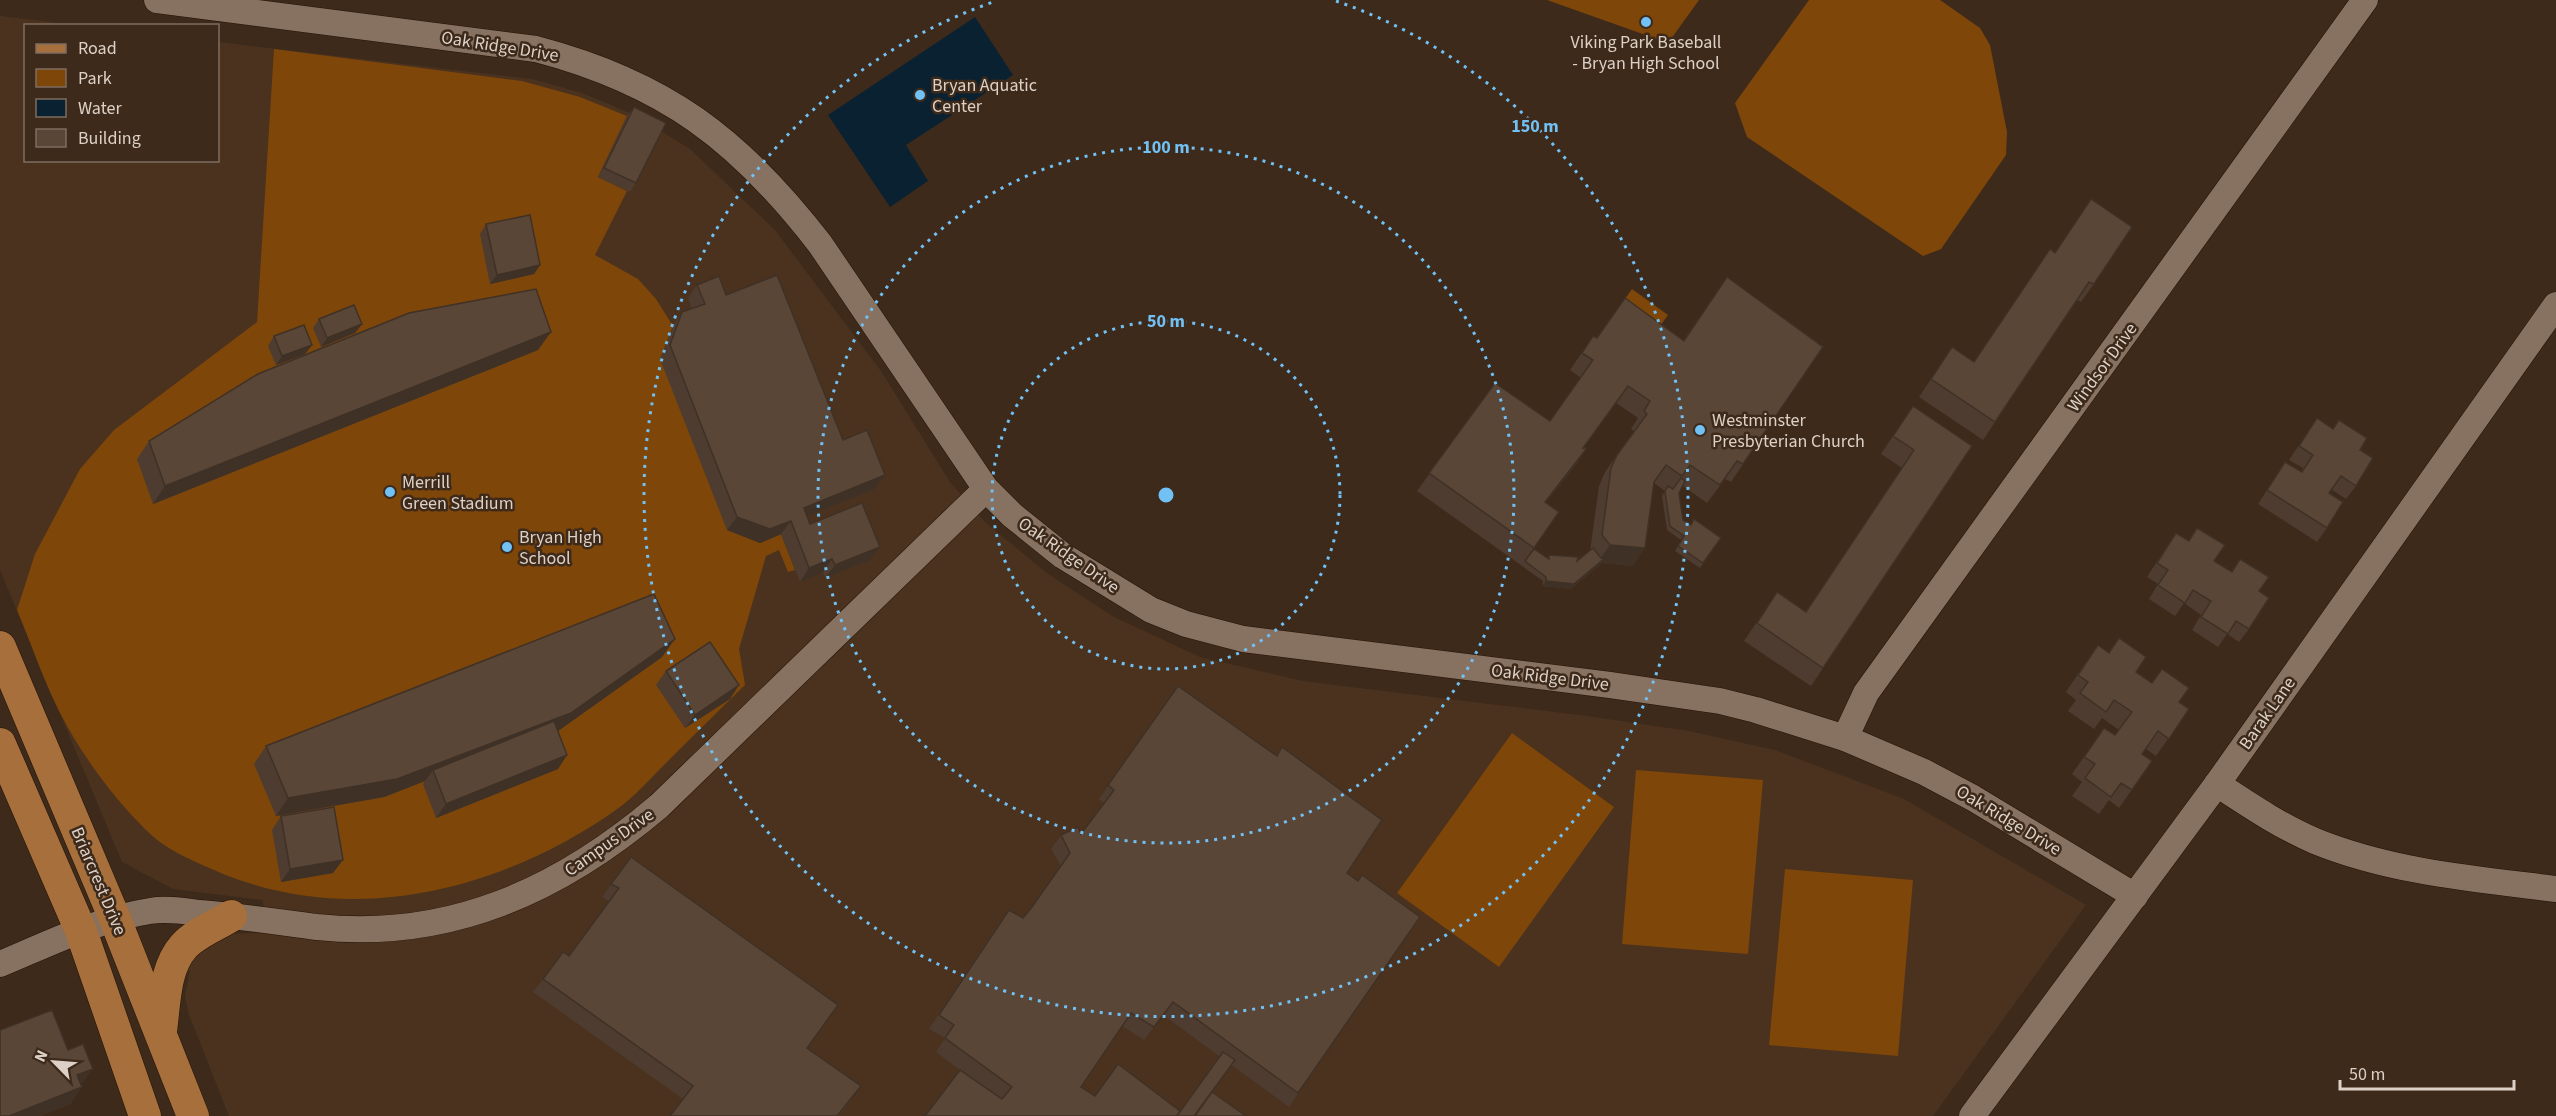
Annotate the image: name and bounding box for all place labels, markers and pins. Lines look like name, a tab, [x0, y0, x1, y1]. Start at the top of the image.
marker: Viking Park Baseball - Bryan High School	[1639, 15, 1653, 29]
place label: Viking Park Baseball - Bryan High School	[1571, 30, 1721, 76]
place label: Bryan Aquatic Center	[932, 73, 1037, 119]
marker: Bryan Aquatic Center	[913, 88, 927, 102]
place label: Westminster Presbyterian Church	[1712, 408, 1865, 454]
marker: Westminster Presbyterian Church	[1693, 423, 1707, 437]
place label: Merrill Green Stadium	[402, 470, 514, 516]
marker: Merrill Green Stadium	[383, 485, 397, 499]
centre of rings	[1156, 485, 1176, 505]
place label: Bryan High School	[519, 525, 602, 571]
marker: Bryan High School	[500, 540, 514, 554]

